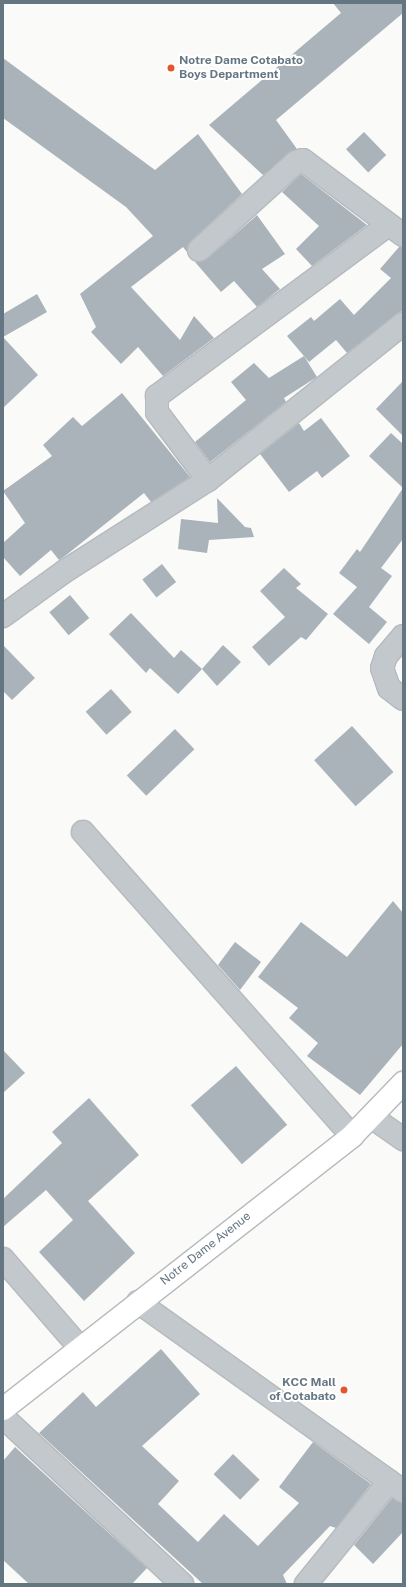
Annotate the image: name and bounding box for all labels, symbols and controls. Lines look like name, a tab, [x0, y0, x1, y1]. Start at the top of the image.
place label: Notre Dame Cotabato Boys Department	[179, 54, 303, 82]
marker: Notre Dame Cotabato Boys Department	[166, 63, 176, 73]
street label: Notre Dame Avenue	[158, 1209, 254, 1289]
place label: KCC Mall of Cotabato	[269, 1376, 336, 1404]
marker: KCC Mall of Cotabato	[339, 1385, 349, 1395]

